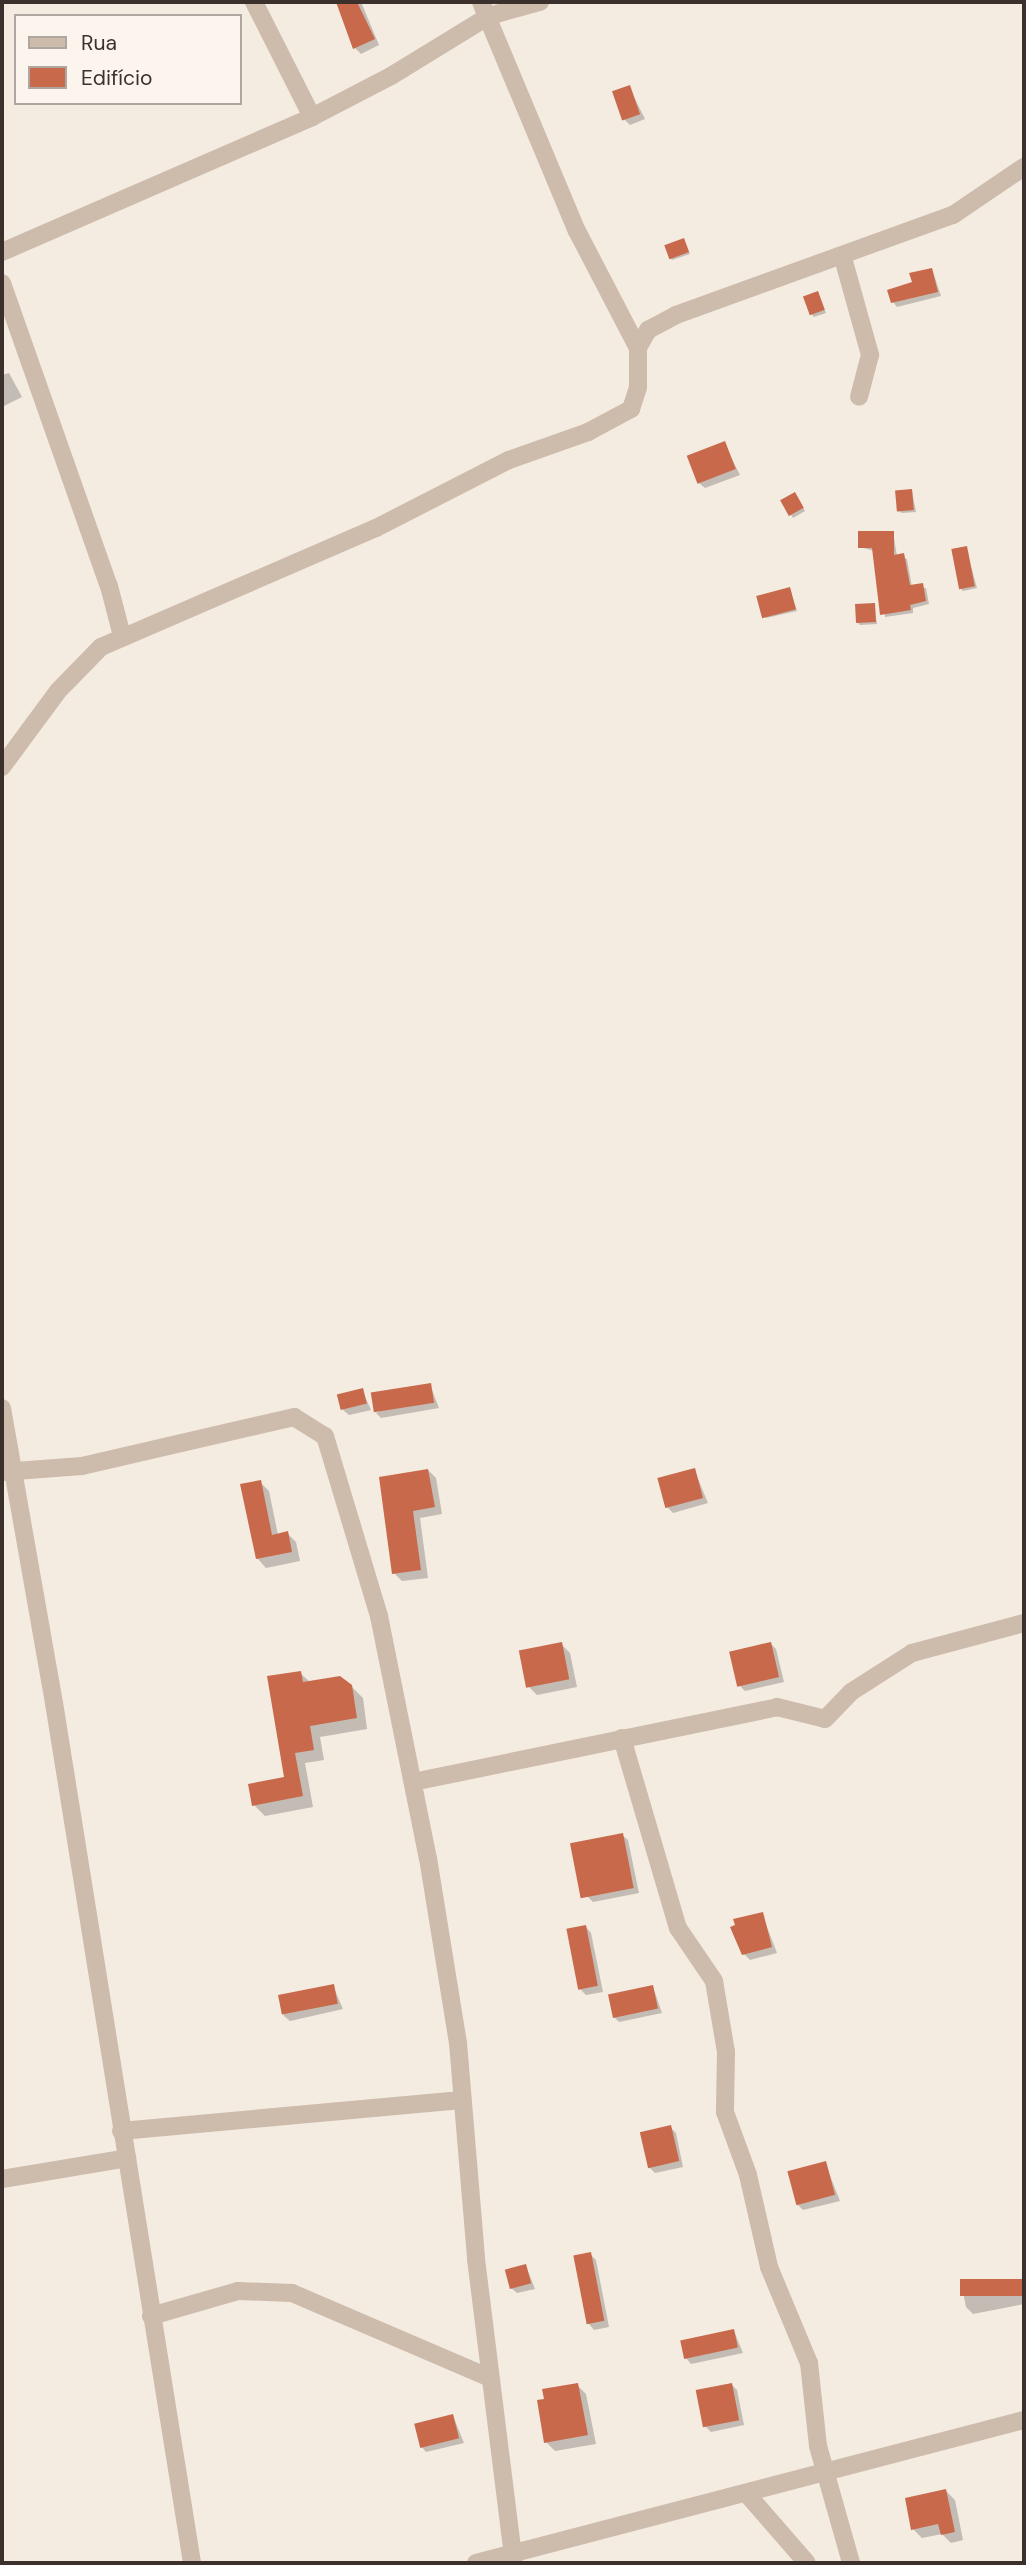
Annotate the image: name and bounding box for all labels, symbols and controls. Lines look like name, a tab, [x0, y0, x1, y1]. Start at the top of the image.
legend	[14, 14, 242, 105]
text: Rua	[81, 29, 117, 57]
text: Edifício	[81, 64, 152, 92]

